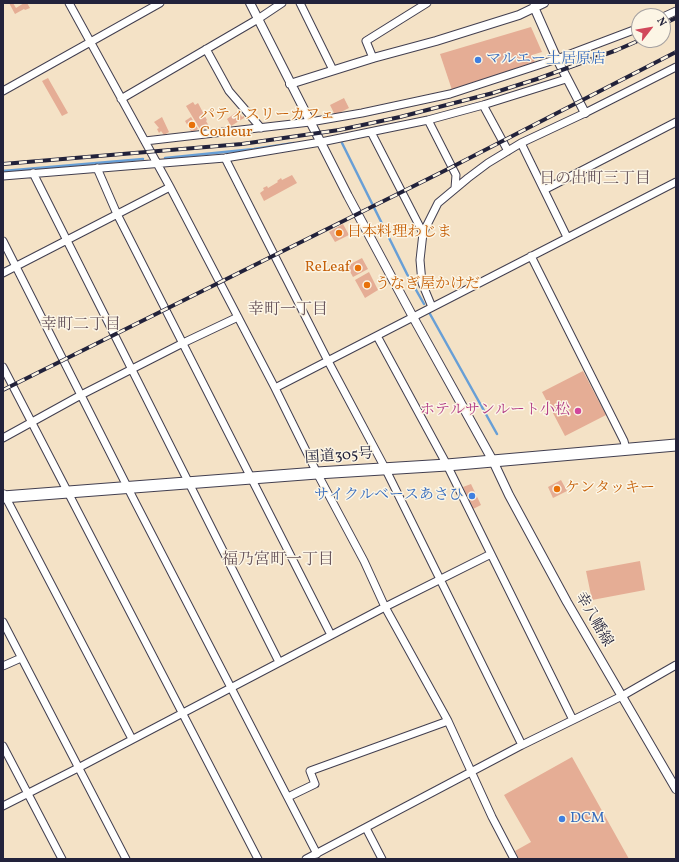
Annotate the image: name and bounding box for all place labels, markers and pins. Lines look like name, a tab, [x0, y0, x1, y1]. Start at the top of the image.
place label: マルエー土居原店	[486, 51, 606, 69]
marker: マルエー土居原店	[473, 55, 483, 65]
place label: パティスリーカフェ Couleur	[200, 107, 335, 142]
marker: パティスリーカフェ Couleur	[187, 120, 197, 130]
place label: 日本料理わじま	[347, 224, 452, 242]
marker: 日本料理わじま	[334, 228, 344, 238]
place label: ReLeaf	[305, 259, 350, 277]
marker: ReLeaf	[353, 263, 363, 273]
place label: うなぎ屋かけだ	[375, 276, 480, 294]
marker: うなぎ屋かけだ	[362, 280, 372, 290]
place label: ホテルサンルート小松	[420, 402, 570, 420]
marker: ホテルサンルート小松	[573, 406, 583, 416]
place label: ケンタッキー	[565, 480, 655, 498]
marker: ケンタッキー	[552, 484, 562, 494]
place label: サイクルベースあさひ	[314, 487, 464, 505]
marker: サイクルベースあさひ	[467, 491, 477, 501]
place label: DCM	[570, 810, 605, 828]
marker: DCM	[557, 814, 567, 824]

